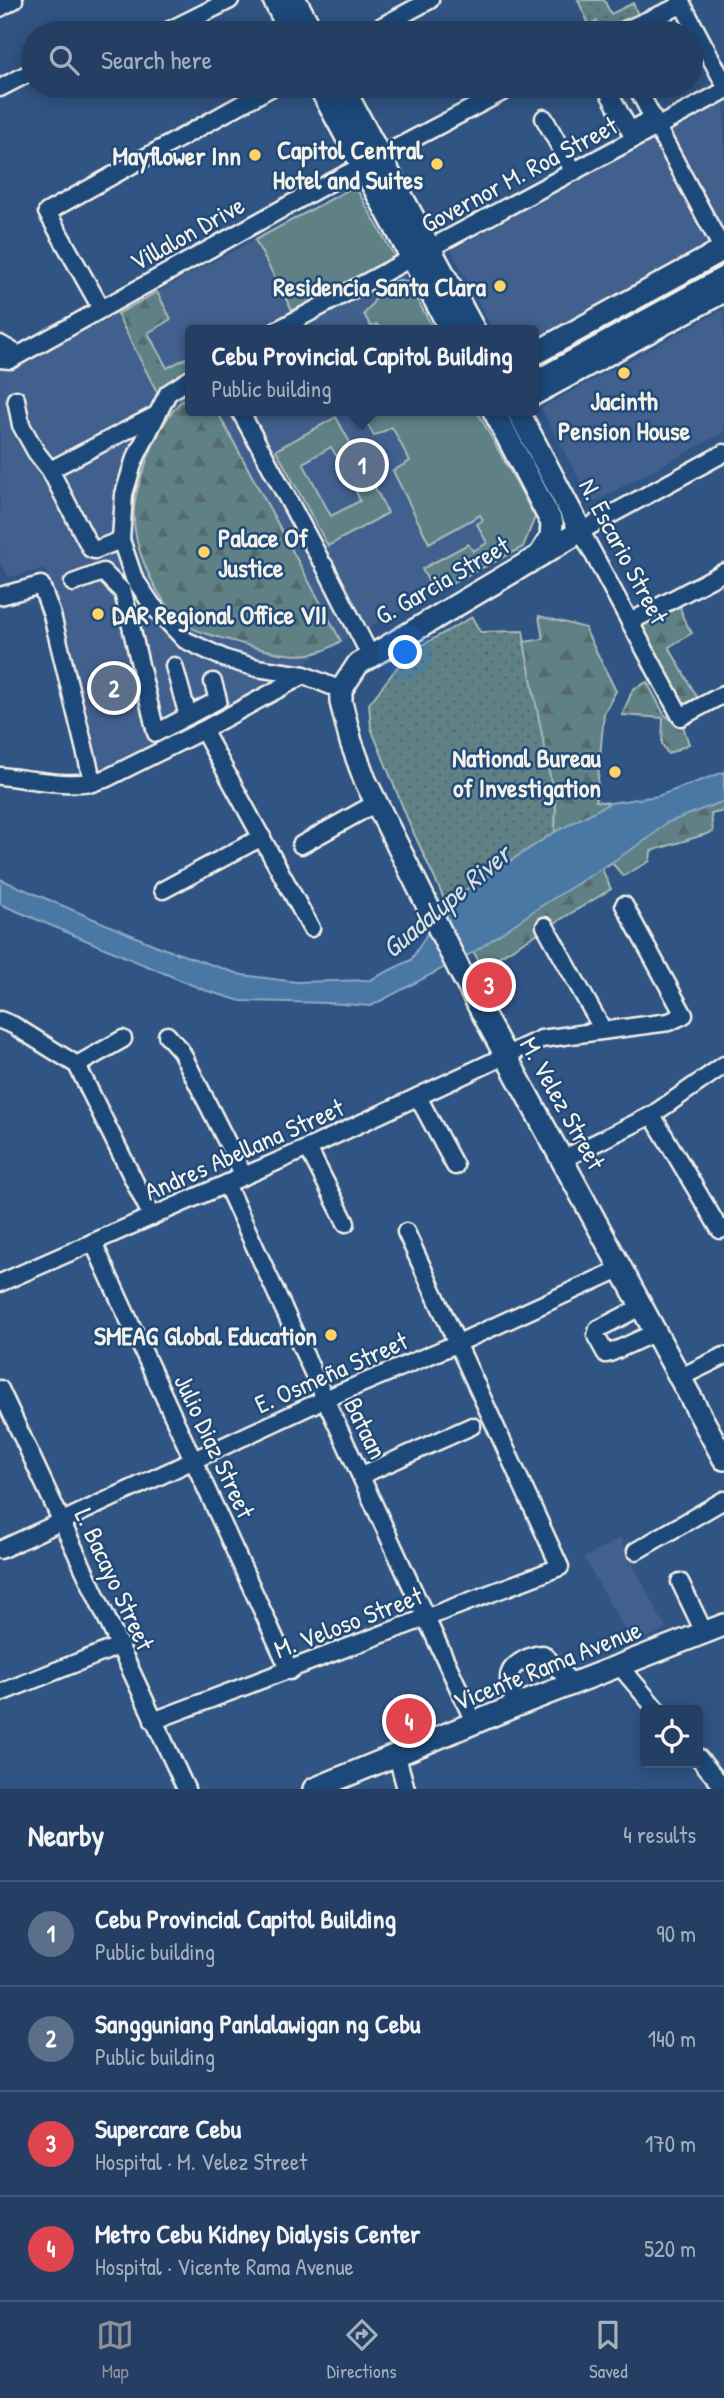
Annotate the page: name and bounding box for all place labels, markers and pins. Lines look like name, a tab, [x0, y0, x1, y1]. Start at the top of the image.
place label: Capitol Central Hotel and Suites	[273, 132, 424, 197]
place label: Mayflower Inn	[113, 138, 241, 174]
marker: Mayflower Inn	[247, 147, 263, 163]
marker: Capitol Central Hotel and Suites	[429, 156, 445, 172]
place label: Residencia Santa Clara	[273, 269, 487, 304]
marker: Residencia Santa Clara	[492, 278, 508, 294]
marker: Jacinth Pension House	[616, 365, 632, 381]
place label: Jacinth Pension House	[558, 383, 691, 448]
pin: 1	[339, 439, 385, 491]
place label: Palace Of Justice	[218, 520, 309, 585]
marker: Palace Of Justice	[196, 544, 212, 560]
place label: DAR Regional Office VII	[112, 597, 327, 633]
marker: DAR Regional Office VII	[90, 606, 106, 622]
pin: 2	[91, 662, 137, 714]
place label: National Bureau of Investigation	[452, 740, 602, 806]
marker: National Bureau of Investigation	[607, 764, 623, 780]
pin: 3	[466, 959, 512, 1011]
place label: SMEAG Global Education	[94, 1318, 317, 1353]
marker: SMEAG Global Education	[323, 1327, 339, 1343]
pin: 4	[386, 1695, 432, 1747]

